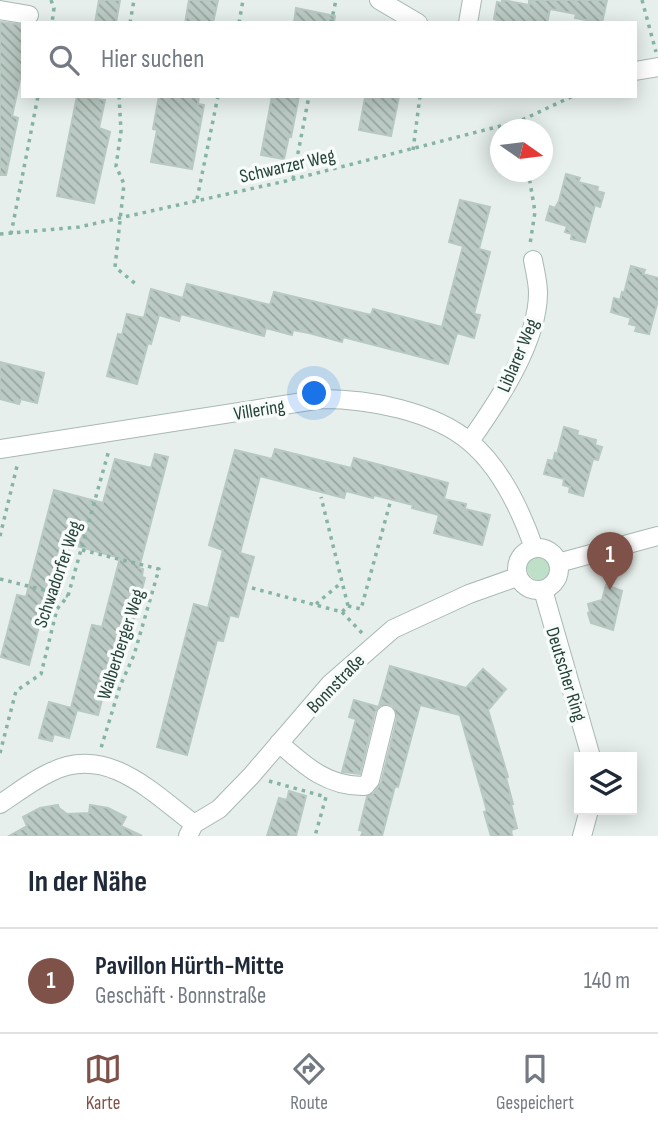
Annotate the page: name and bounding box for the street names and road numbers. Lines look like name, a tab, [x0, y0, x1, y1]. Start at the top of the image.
street label: Schwarzer Weg	[237, 144, 338, 189]
street label: Liblarer Weg	[493, 315, 544, 396]
street label: Villering	[232, 395, 287, 426]
street label: Schwadorfer Weg	[29, 518, 88, 631]
street label: Walberberger Weg	[93, 586, 150, 703]
street label: Deutscher Ring	[540, 625, 591, 725]
street label: Bonnstraße	[302, 650, 370, 718]

